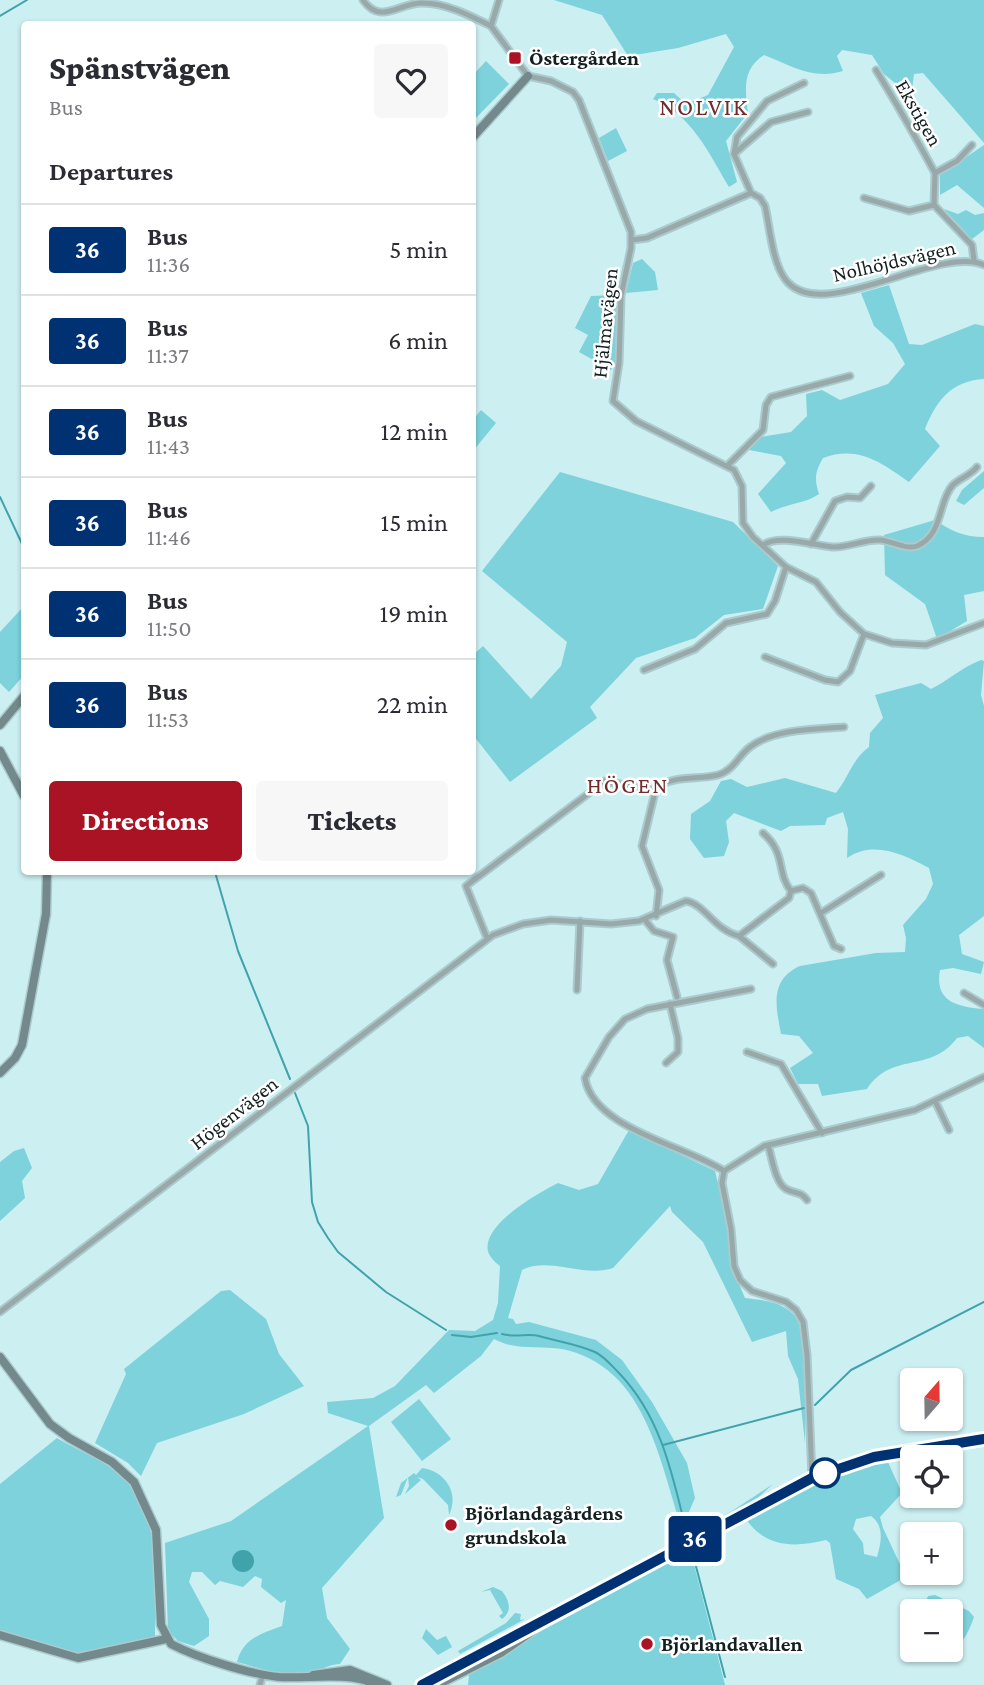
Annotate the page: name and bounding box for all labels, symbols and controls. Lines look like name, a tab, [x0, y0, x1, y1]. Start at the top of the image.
button: heart	[374, 44, 448, 118]
place label: Östergården	[529, 46, 639, 70]
text: Spänstvägen	[49, 49, 230, 86]
marker: Östergården	[507, 50, 523, 66]
street label: Ekstigen	[890, 76, 948, 150]
district label: NOLVIK	[659, 93, 749, 120]
text: Bus	[49, 94, 83, 120]
text: Departures	[49, 157, 173, 186]
text: Bus	[147, 222, 188, 251]
text: 5 min	[389, 235, 448, 264]
street label: Nolhöjdsvägen	[830, 235, 958, 287]
text: 36	[75, 236, 100, 263]
text: 11:36	[147, 251, 190, 277]
street label: Hjälmavägen	[587, 267, 623, 379]
text: Bus	[147, 313, 188, 342]
text: 6 min	[388, 326, 448, 355]
text: 36	[75, 327, 100, 354]
text: 11:37	[147, 342, 189, 368]
text: Bus	[147, 404, 188, 433]
text: 12 min	[380, 417, 448, 446]
text: 36	[75, 418, 100, 445]
text: 11:43	[147, 433, 190, 459]
text: Bus	[147, 495, 188, 524]
text: 15 min	[381, 508, 448, 537]
text: 36	[75, 509, 100, 536]
text: 11:46	[147, 524, 191, 550]
text: Bus	[147, 586, 188, 615]
text: 19 min	[380, 599, 448, 628]
text: 36	[75, 600, 100, 627]
text: 11:50	[147, 615, 191, 641]
text: Bus	[147, 677, 188, 706]
text: 22 min	[377, 690, 448, 719]
text: 36	[75, 691, 100, 718]
text: 11:53	[147, 706, 189, 732]
district label: HÖGEN	[587, 772, 669, 798]
button: Directions	[49, 781, 242, 861]
button: Tickets	[256, 781, 448, 861]
street label: Högenvägen	[185, 1071, 283, 1155]
north arrow	[900, 1368, 962, 1432]
map controls	[900, 1368, 963, 1662]
button: locate	[900, 1445, 963, 1508]
unlabelled marker	[810, 1458, 840, 1488]
place label: Björlandagårdens grundskola	[465, 1501, 623, 1549]
line badge: 36	[664, 1516, 726, 1562]
marker: Björlandagårdens grundskola	[443, 1517, 459, 1533]
button: +	[900, 1522, 963, 1585]
text: 36	[683, 1525, 707, 1552]
button: −	[900, 1599, 963, 1662]
place label: Björlandavallen	[661, 1632, 803, 1656]
marker: Björlandavallen	[639, 1636, 655, 1652]

